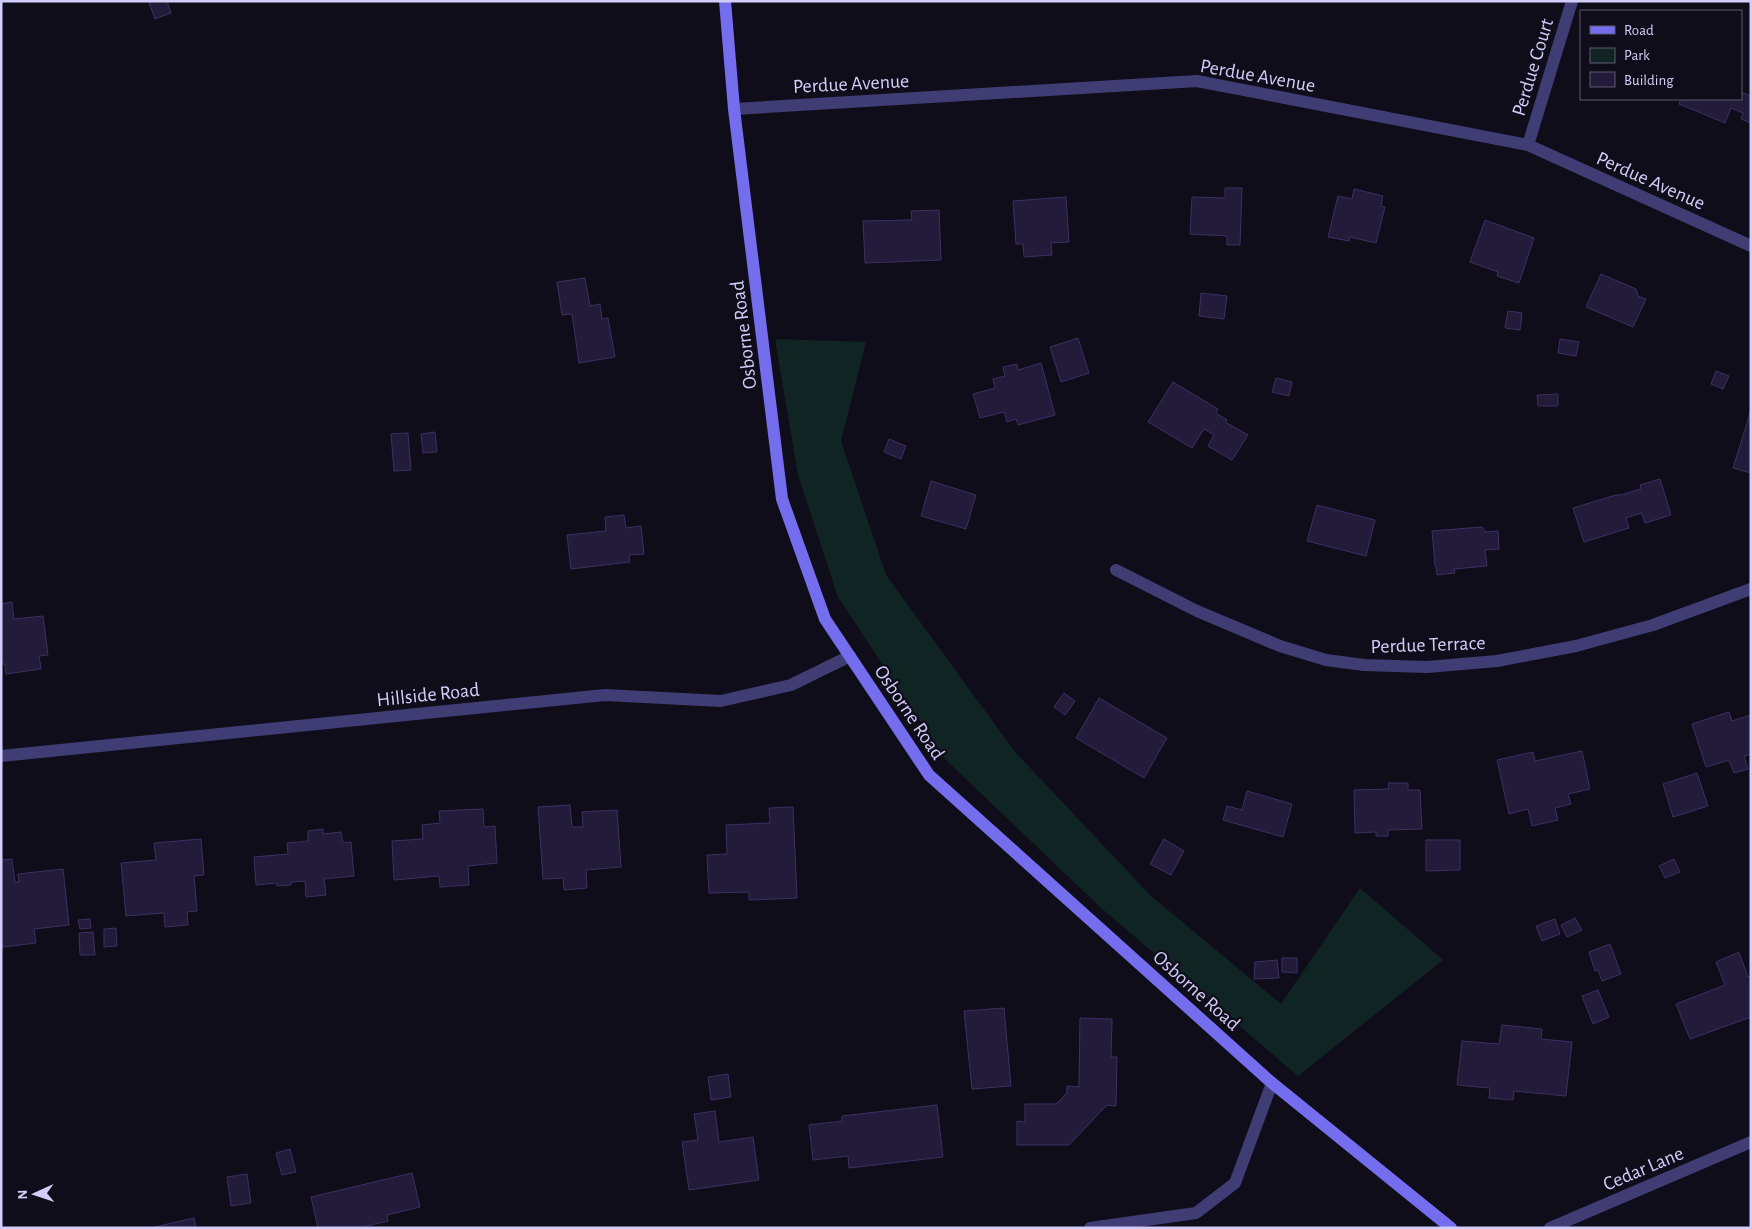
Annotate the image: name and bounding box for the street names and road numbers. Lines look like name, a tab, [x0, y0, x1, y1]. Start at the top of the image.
street label: Perdue Court	[1509, 16, 1557, 118]
street label: Perdue Avenue	[1199, 56, 1317, 96]
street label: Perdue Avenue	[792, 71, 910, 97]
street label: Perdue Avenue	[1593, 148, 1708, 214]
street label: Osborne Road	[727, 280, 761, 390]
street label: Perdue Terrace	[1370, 633, 1486, 657]
street label: Osborne Road	[870, 662, 948, 763]
street label: Hillside Road	[376, 680, 481, 710]
street label: Osborne Road	[1149, 947, 1244, 1035]
street label: Cedar Lane	[1600, 1143, 1687, 1195]

